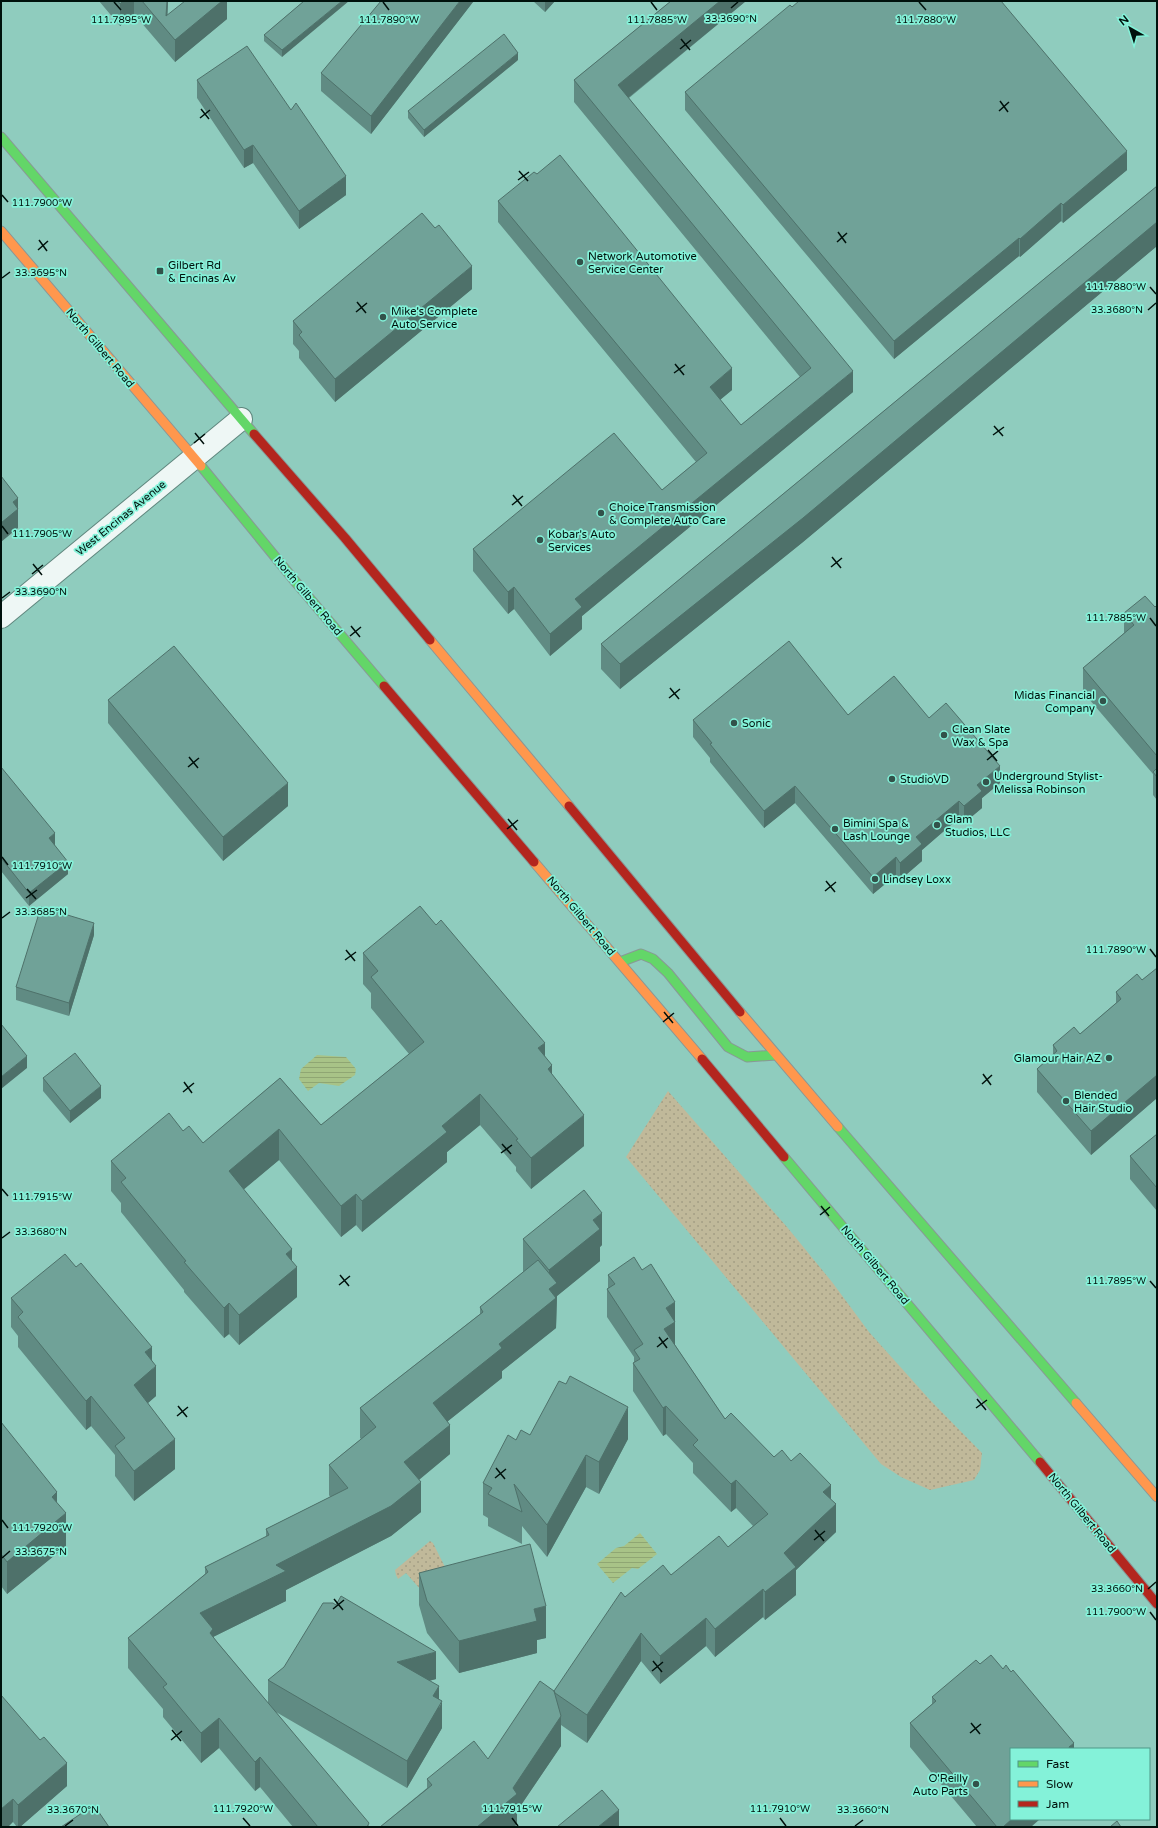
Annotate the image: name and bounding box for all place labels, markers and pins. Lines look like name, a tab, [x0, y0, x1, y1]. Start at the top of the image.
place label: Network Automotive Service Center	[588, 250, 697, 276]
marker: Network Automotive Service Center	[575, 257, 585, 267]
place label: Gilbert Rd & Encinas Av	[168, 259, 236, 285]
marker: Gilbert Rd & Encinas Av	[155, 266, 165, 276]
place label: Mike's Complete Auto Service	[391, 305, 477, 331]
marker: Mike's Complete Auto Service	[378, 312, 388, 322]
place label: Choice Transmission & Complete Auto Care	[609, 501, 726, 527]
marker: Choice Transmission & Complete Auto Care	[596, 508, 606, 518]
place label: Kobar's Auto Services	[548, 528, 616, 554]
marker: Kobar's Auto Services	[535, 535, 545, 545]
place label: Midas Financial Company	[1014, 689, 1095, 715]
marker: Midas Financial Company	[1098, 696, 1108, 706]
place label: Sonic	[742, 717, 771, 730]
marker: Sonic	[729, 718, 739, 728]
place label: Clean Slate Wax & Spa	[952, 723, 1010, 749]
marker: Clean Slate Wax & Spa	[939, 730, 949, 740]
place label: Underground Stylist- Melissa Robinson	[994, 770, 1103, 796]
place label: StudioVD	[900, 773, 949, 786]
marker: StudioVD	[887, 774, 897, 784]
marker: Underground Stylist- Melissa Robinson	[981, 777, 991, 787]
place label: Glam Studios, LLC	[945, 813, 1010, 839]
place label: Bimini Spa & Lash Lounge	[843, 817, 910, 843]
marker: Glam Studios, LLC	[932, 820, 942, 830]
marker: Bimini Spa & Lash Lounge	[830, 824, 840, 834]
place label: Lindsey Loxx	[883, 873, 951, 886]
marker: Lindsey Loxx	[870, 874, 880, 884]
place label: Glamour Hair AZ	[1014, 1052, 1101, 1065]
marker: Glamour Hair AZ	[1104, 1053, 1114, 1063]
place label: Blended Hair Studio	[1074, 1089, 1132, 1115]
marker: Blended Hair Studio	[1061, 1096, 1071, 1106]
place label: O'Reilly Auto Parts	[913, 1772, 968, 1798]
marker: O'Reilly Auto Parts	[971, 1779, 981, 1789]

